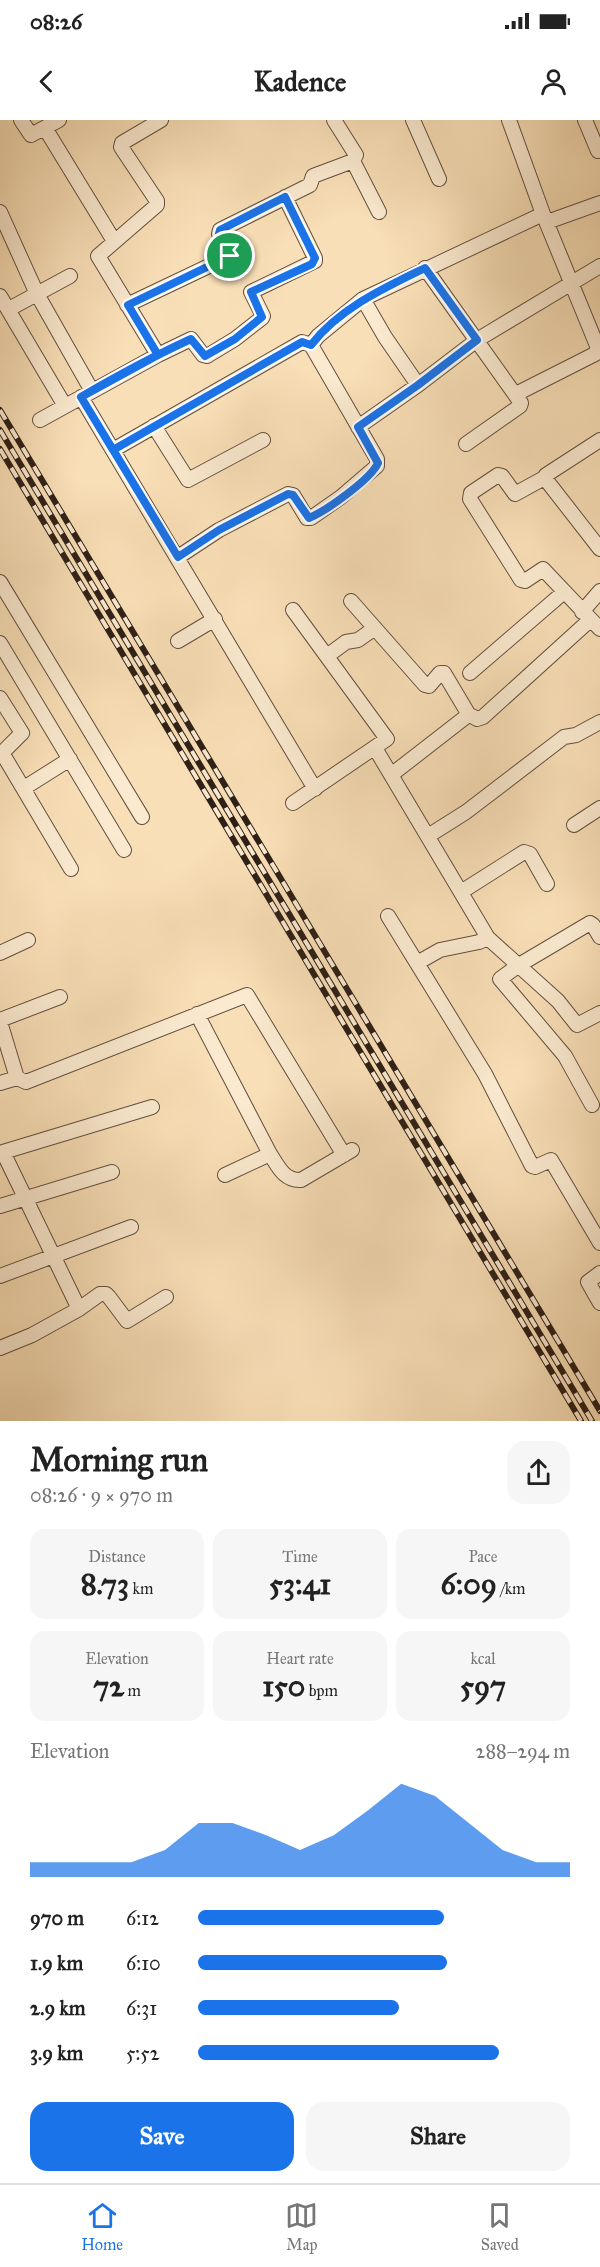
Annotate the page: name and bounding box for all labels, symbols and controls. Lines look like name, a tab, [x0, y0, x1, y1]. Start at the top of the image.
text: 08:26	[30, 8, 82, 35]
icon: back	[30, 65, 63, 98]
text: Kadence	[254, 65, 346, 98]
icon: person	[537, 65, 570, 98]
pin	[204, 230, 255, 281]
icon: arrive	[213, 239, 246, 272]
text: Morning run	[30, 1440, 208, 1480]
button: share	[507, 1441, 570, 1504]
text: 08:26 · 9 × 970 m	[30, 1483, 173, 1507]
text: Distance	[88, 1547, 146, 1566]
text: Time	[282, 1547, 318, 1566]
text: Pace	[468, 1547, 498, 1566]
text: 8.73	[81, 1566, 129, 1602]
text: 53:41	[269, 1566, 331, 1602]
text: 6:09	[440, 1566, 497, 1602]
text: km	[129, 1579, 153, 1598]
text: /km	[497, 1579, 526, 1598]
text: Elevation	[85, 1649, 149, 1668]
text: Heart rate	[266, 1649, 334, 1668]
text: kcal	[470, 1649, 496, 1668]
text: 72	[93, 1668, 124, 1704]
text: 150	[262, 1668, 305, 1704]
text: 597	[460, 1668, 506, 1704]
text: m	[124, 1681, 141, 1700]
text: bpm	[305, 1681, 338, 1700]
text: Elevation	[30, 1739, 109, 1763]
text: 288–294 m	[476, 1739, 570, 1763]
text: 970 m	[30, 1906, 84, 1930]
text: 6:12	[126, 1906, 159, 1930]
text: 1.9 km	[30, 1951, 83, 1975]
text: 6:10	[126, 1951, 161, 1975]
text: 2.9 km	[30, 1996, 86, 2020]
text: 6:31	[126, 1996, 157, 2020]
text: 3.9 km	[30, 2041, 83, 2065]
text: 5:52	[126, 2041, 160, 2065]
button: Save	[30, 2102, 294, 2171]
button: Share	[306, 2102, 570, 2171]
tab: Home	[81, 2199, 123, 2254]
tab: Map	[285, 2199, 318, 2254]
tab: Saved	[481, 2199, 519, 2254]

